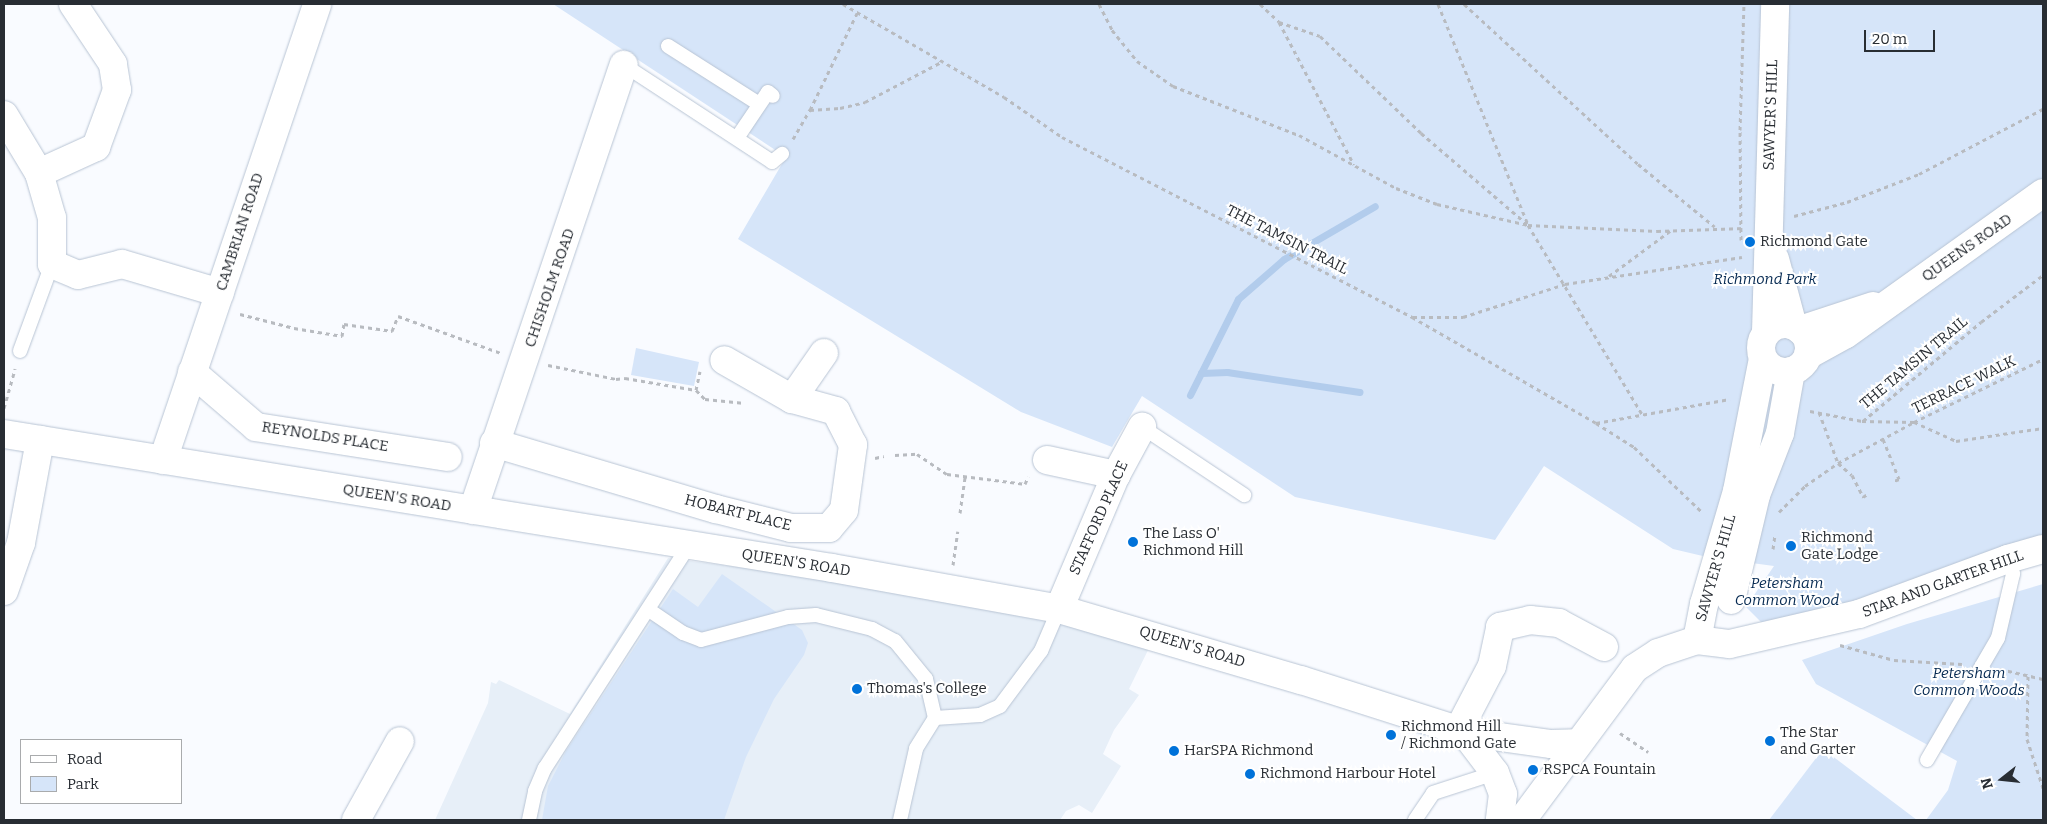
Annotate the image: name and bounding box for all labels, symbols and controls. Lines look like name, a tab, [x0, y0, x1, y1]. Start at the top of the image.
scale bar	[1867, 20, 1938, 52]
text: 20 m	[1872, 30, 1907, 48]
street label: SAWYER'S HILL	[1760, 59, 1782, 171]
street label: CAMBRIAN ROAD	[212, 171, 268, 293]
street label: THE TAMSIN TRAIL	[1223, 201, 1351, 279]
street label: QUEENS ROAD	[1918, 210, 2016, 286]
street label: CHISHOLM ROAD	[521, 226, 579, 350]
place label: Richmond Gate	[1760, 233, 1868, 251]
marker: Richmond Gate	[1744, 236, 1756, 248]
park label: Richmond Park	[1713, 271, 1817, 289]
street label: THE TAMSIN TRAIL	[1857, 313, 1971, 413]
street label: TERRACE WALK	[1909, 352, 2019, 418]
street label: REYNOLDS PLACE	[260, 418, 390, 456]
street label: STAFFORD PLACE	[1066, 458, 1132, 578]
street label: QUEEN'S ROAD	[341, 481, 453, 515]
street label: HOBART PLACE	[683, 491, 793, 535]
street label: SAWYER'S HILL	[1692, 512, 1740, 624]
place label: The Lass O' Richmond Hill	[1143, 524, 1243, 559]
place label: Richmond Gate Lodge	[1801, 528, 1879, 563]
marker: The Lass O' Richmond Hill	[1127, 536, 1139, 548]
marker: Richmond Gate Lodge	[1785, 540, 1797, 552]
street label: QUEEN'S ROAD	[740, 546, 852, 580]
street label: STAR AND GARTER HILL	[1860, 546, 2026, 622]
park label: Petersham Common Wood	[1735, 574, 1839, 609]
street label: QUEEN'S ROAD	[1137, 622, 1247, 672]
park label: Petersham Common Woods	[1913, 664, 2025, 699]
place label: Thomas's College	[867, 680, 987, 698]
marker: Thomas's College	[851, 683, 863, 695]
place label: Richmond Hill / Richmond Gate	[1401, 717, 1516, 752]
place label: The Star and Garter	[1780, 723, 1855, 758]
marker: Richmond Hill / Richmond Gate	[1385, 729, 1397, 741]
marker: The Star and Garter	[1764, 735, 1776, 747]
legend	[20, 739, 182, 804]
place label: HarSPA Richmond	[1184, 742, 1313, 760]
marker: HarSPA Richmond	[1168, 745, 1180, 757]
text: Road	[67, 750, 102, 768]
north arrow	[1977, 754, 2027, 804]
place label: RSPCA Fountain	[1543, 761, 1656, 779]
marker: RSPCA Fountain	[1527, 764, 1539, 776]
place label: Richmond Harbour Hotel	[1260, 765, 1436, 783]
marker: Richmond Harbour Hotel	[1244, 768, 1256, 780]
text: Park	[67, 775, 99, 793]
text: N	[1977, 776, 1997, 791]

